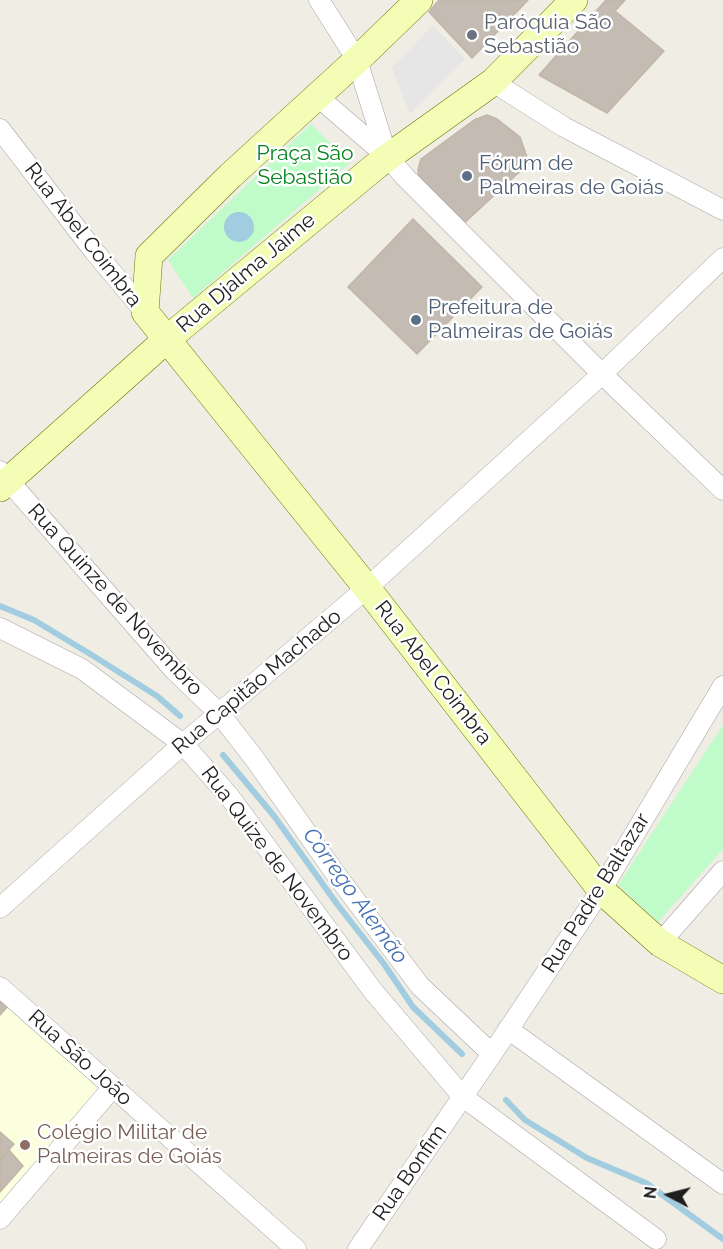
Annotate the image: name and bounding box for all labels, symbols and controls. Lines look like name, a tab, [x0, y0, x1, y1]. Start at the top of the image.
place label: Paróquia São Sebastião	[484, 10, 611, 60]
marker: Paróquia São Sebastião	[465, 28, 479, 42]
park label: Praça São Sebastião	[257, 141, 353, 191]
place label: Fórum de Palmeiras de Goiás	[479, 151, 664, 201]
street label: Rua Abel Coimbra	[19, 158, 147, 312]
marker: Fórum de Palmeiras de Goiás	[460, 169, 474, 183]
street label: Rua Djalma Jaime	[171, 208, 321, 338]
place label: Prefeitura de Palmeiras de Goiás	[428, 295, 613, 345]
marker: Prefeitura de Palmeiras de Goiás	[409, 313, 423, 327]
street label: Rua Quinze de Novembro	[22, 499, 208, 701]
street label: Rua Abel Coimbra	[369, 596, 497, 750]
street label: Rua Capitão Machado	[167, 604, 347, 760]
street label: Rua Quize de Novembro	[196, 762, 358, 966]
street label: Rua Padre Baltazar	[537, 808, 655, 978]
water label: Córrego Alemão	[297, 823, 413, 969]
street label: Rua São João	[23, 1005, 137, 1111]
place label: Colégio Militar de Palmeiras de Goiás	[37, 1120, 222, 1170]
street label: Rua Bonfim	[368, 1120, 452, 1226]
marker: Colégio Militar de Palmeiras de Goiás	[18, 1138, 32, 1152]
north arrow	[639, 1165, 699, 1225]
text: N	[640, 1186, 661, 1200]

